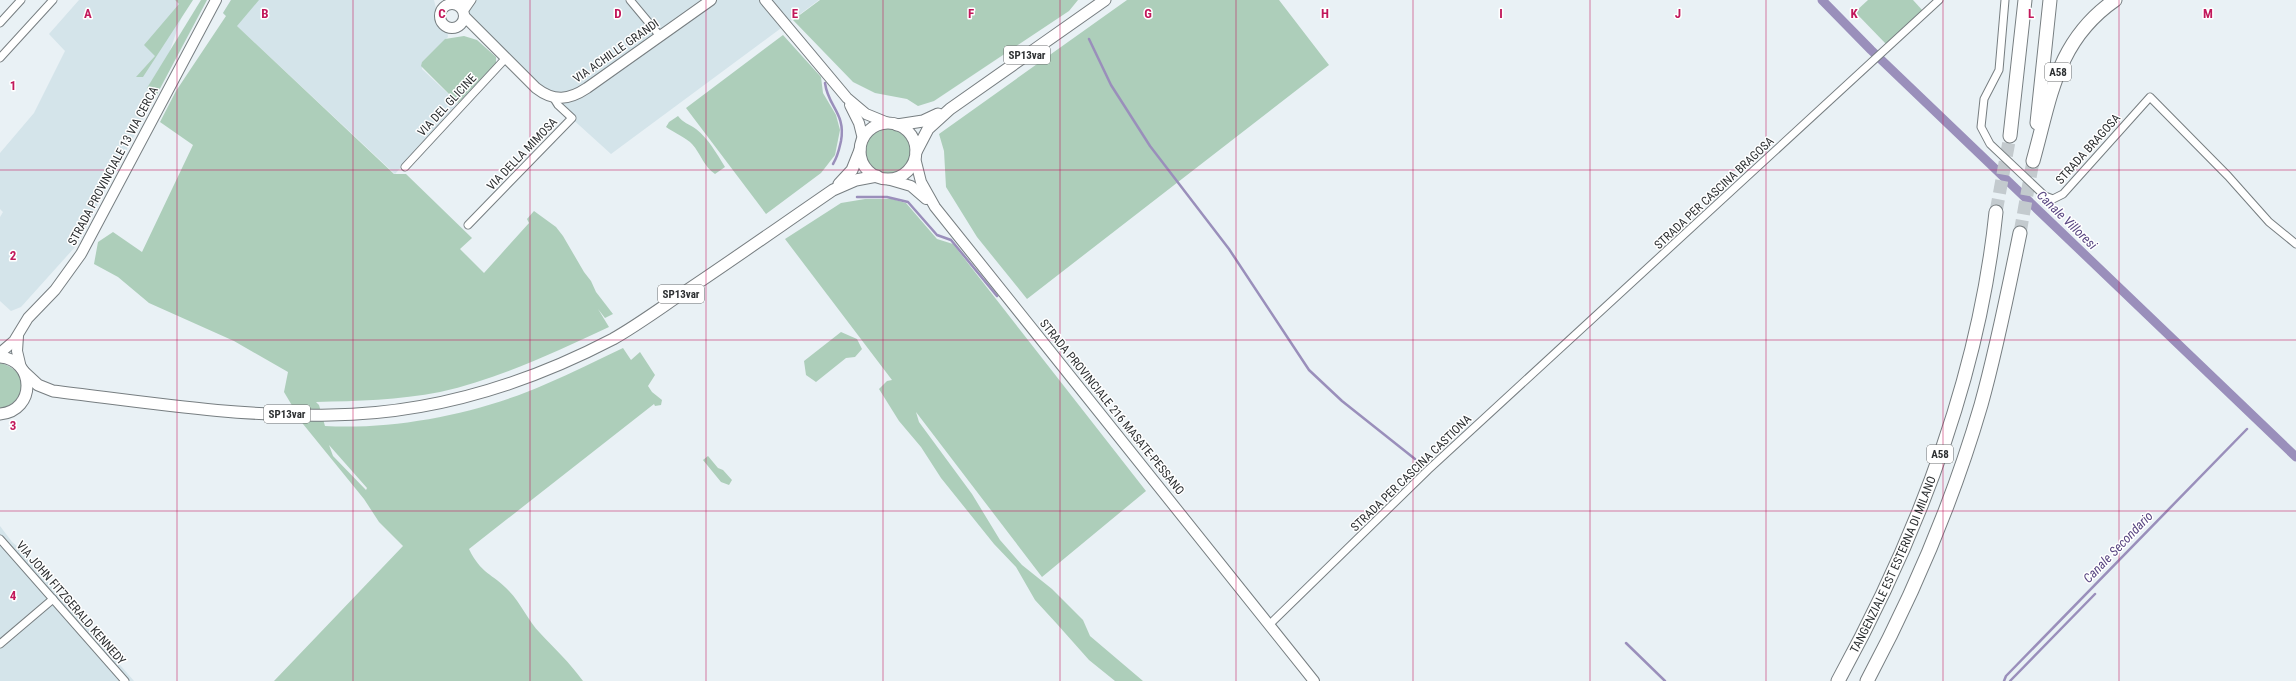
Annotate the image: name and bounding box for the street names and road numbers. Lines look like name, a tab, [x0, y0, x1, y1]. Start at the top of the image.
street label: VIA ACHILLE GRANDI	[570, 16, 662, 86]
road number: SP13var	[1004, 46, 1050, 64]
road number: A58	[2045, 63, 2071, 81]
street label: VIA DEL GLICINE	[415, 71, 479, 139]
street label: STRADA PROVINCIALE 13 VIA CERCA	[65, 84, 161, 248]
street label: STRADA BRAGOSA	[2053, 111, 2123, 187]
street label: VIA DELLA MIMOSA	[484, 115, 560, 193]
street label: STRADA PER CASCINA BRAGOSA	[1651, 134, 1777, 252]
road number: SP13var	[658, 285, 704, 303]
street label: STRADA PROVINCIALE 216 MASATE-PESSANO	[1037, 317, 1187, 497]
road number: SP13var	[264, 405, 310, 423]
street label: STRADA PER CASCINA CASTIONA	[1348, 412, 1474, 534]
road number: A58	[1927, 445, 1953, 463]
street label: TANGENZIALE EST ESTERNA DI MILANO	[1847, 474, 1939, 655]
street label: VIA JOHN FITZGERALD KENNEDY	[14, 538, 129, 668]

